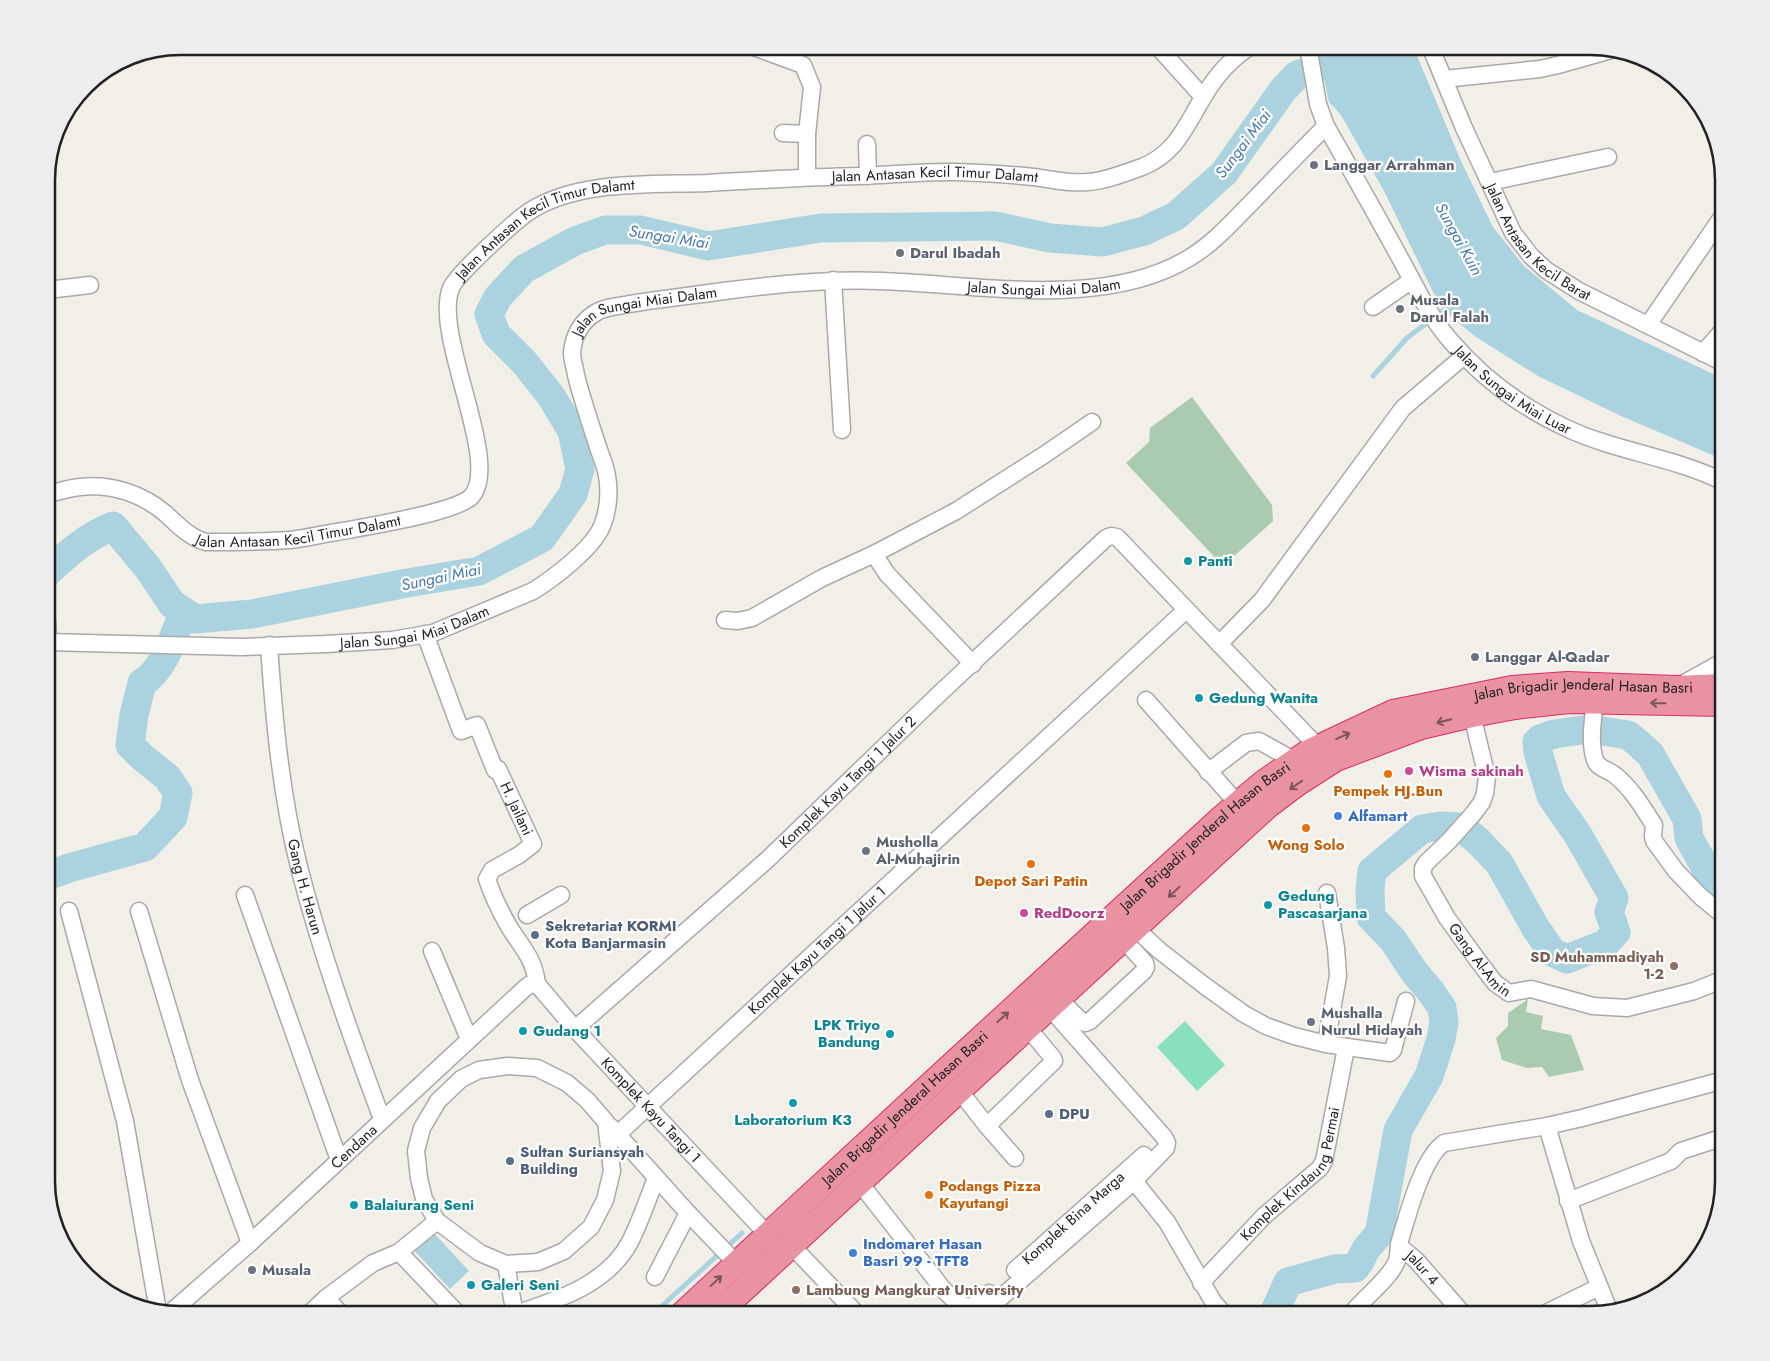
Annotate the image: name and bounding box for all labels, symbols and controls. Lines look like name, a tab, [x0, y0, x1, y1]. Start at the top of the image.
water label: Sungai Miai	[1209, 104, 1277, 183]
place label: Langgar Arrahman	[1324, 154, 1455, 176]
marker: Langgar Arrahman	[1308, 159, 1320, 171]
street label: Jalan Antasan Kecil Timur Dalamt	[829, 161, 1040, 189]
street label: Jalan Antasan Kecil Timur Dalamt	[449, 174, 636, 286]
street label: Jalan Antasan Kecil Barat	[1479, 178, 1595, 306]
water label: Sungai Kuin	[1430, 198, 1488, 280]
water label: Sungai Miai	[627, 219, 712, 255]
place label: Darul Ibadah	[910, 242, 1000, 264]
marker: Darul Ibadah	[894, 247, 906, 259]
street label: Jalan Sungai Miai Dalam	[964, 273, 1122, 301]
street label: Jalan Sungai Miai Dalam	[565, 281, 718, 342]
place label: Musala Darul Falah	[1410, 289, 1489, 328]
marker: Musala Darul Falah	[1394, 303, 1406, 315]
street label: Jalan Sungai Miai Luar	[1448, 339, 1576, 440]
street label: Jalan Antasan Kecil Timur Dalamt	[190, 509, 403, 553]
place label: Panti	[1198, 550, 1233, 572]
marker: Panti	[1182, 555, 1194, 567]
water label: Sungai Miai	[399, 557, 484, 597]
street label: Jalan Sungai Miai Dalam	[337, 600, 493, 654]
place label: Langgar Al-Qadar	[1485, 646, 1610, 668]
marker: Langgar Al-Qadar	[1469, 651, 1481, 663]
street label: Jalan Brigadir Jenderal Hasan Basri	[1470, 673, 1693, 707]
place label: Gedung Wanita	[1209, 687, 1318, 709]
marker: Gedung Wanita	[1193, 692, 1205, 704]
one-way arrow	[1650, 698, 1666, 708]
street label: Komplek Kayu Tangi 1 Jalur 2	[774, 711, 921, 853]
one-way arrow	[1437, 717, 1453, 726]
one-way arrow	[1335, 731, 1350, 740]
street label: Jalan Brigadir Jenderal Hasan Basri	[1114, 756, 1295, 918]
place label: Wisma sakinah	[1419, 760, 1524, 782]
marker: Wisma sakinah	[1403, 765, 1415, 777]
marker: Pempek HJ.Bun	[1382, 768, 1394, 780]
street label: H. Jailani	[495, 778, 539, 839]
one-way arrow	[1289, 780, 1303, 790]
place label: Pempek HJ.Bun	[1333, 780, 1443, 802]
place label: Alfamart	[1347, 805, 1408, 827]
marker: Alfamart	[1332, 810, 1344, 822]
marker: Wong Solo	[1300, 822, 1312, 834]
place label: Musholla Al-Muhajirin	[875, 831, 960, 870]
place label: Wong Solo	[1267, 834, 1345, 856]
street label: Gang H. Harun	[282, 837, 328, 938]
marker: Musholla Al-Muhajirin	[860, 845, 872, 857]
marker: Depot Sari Patin	[1025, 858, 1037, 870]
place label: Depot Sari Patin	[974, 870, 1088, 892]
street label: Komplek Kayu Tangi 1 Jalur 1	[743, 881, 891, 1020]
place label: Gedung Pascasarjana	[1278, 885, 1367, 924]
one-way arrow	[1168, 886, 1180, 898]
marker: Gedung Pascasarjana	[1262, 899, 1274, 911]
place label: RedDoorz	[1034, 902, 1105, 924]
marker: RedDoorz	[1018, 907, 1030, 919]
place label: Sekretariat KORMI Kota Banjarmasin	[545, 915, 677, 954]
street label: Gang Al-Amin	[1443, 918, 1516, 1002]
marker: Sekretariat KORMI Kota Banjarmasin	[529, 929, 541, 941]
place label: SD Muhammadiyah 1-2	[1530, 946, 1664, 985]
marker: SD Muhammadiyah 1-2	[1668, 960, 1680, 972]
place label: Mushalla Nurul Hidayah	[1321, 1002, 1423, 1041]
one-way arrow	[997, 1011, 1010, 1023]
place label: LPK Triyo Bandung	[814, 1014, 880, 1053]
marker: Mushalla Nurul Hidayah	[1305, 1016, 1317, 1028]
place label: Gudang 1	[533, 1020, 601, 1042]
marker: Gudang 1	[517, 1025, 529, 1037]
street label: Jalan Brigadir Jenderal Hasan Basri	[815, 1026, 993, 1192]
marker: LPK Triyo Bandung	[884, 1028, 896, 1040]
street label: Komplek Kayu Tangi 1	[596, 1052, 706, 1168]
marker: Laboratorium K3	[787, 1097, 799, 1109]
place label: DPU	[1059, 1103, 1090, 1125]
street label: Komplek Kindaung Permai	[1235, 1105, 1345, 1246]
marker: DPU	[1043, 1108, 1055, 1120]
place label: Laboratorium K3	[734, 1109, 852, 1131]
street label: Cendana	[326, 1119, 382, 1174]
place label: Sultan Suriansyah Building	[520, 1141, 644, 1180]
marker: Sultan Suriansyah Building	[504, 1155, 516, 1167]
street label: Komplek Bina Marga	[1017, 1166, 1129, 1270]
place label: Podangs Pizza Kayutangi	[939, 1175, 1041, 1214]
marker: Podangs Pizza Kayutangi	[923, 1189, 935, 1201]
place label: Balaiurang Seni	[364, 1194, 474, 1216]
marker: Balaiurang Seni	[348, 1199, 360, 1211]
place label: Indomaret Hasan Basri 99 - TFT8	[863, 1233, 982, 1272]
street label: Jalur 4	[1399, 1244, 1444, 1290]
marker: Indomaret Hasan Basri 99 - TFT8	[847, 1247, 859, 1259]
place label: Musala	[262, 1259, 311, 1281]
marker: Musala	[246, 1264, 258, 1276]
place label: Galeri Seni	[481, 1274, 559, 1296]
one-way arrow	[710, 1276, 723, 1287]
marker: Galeri Seni	[465, 1279, 477, 1291]
place label: Lambung Mangkurat University	[806, 1279, 1024, 1301]
marker: Lambung Mangkurat University	[790, 1284, 802, 1296]

